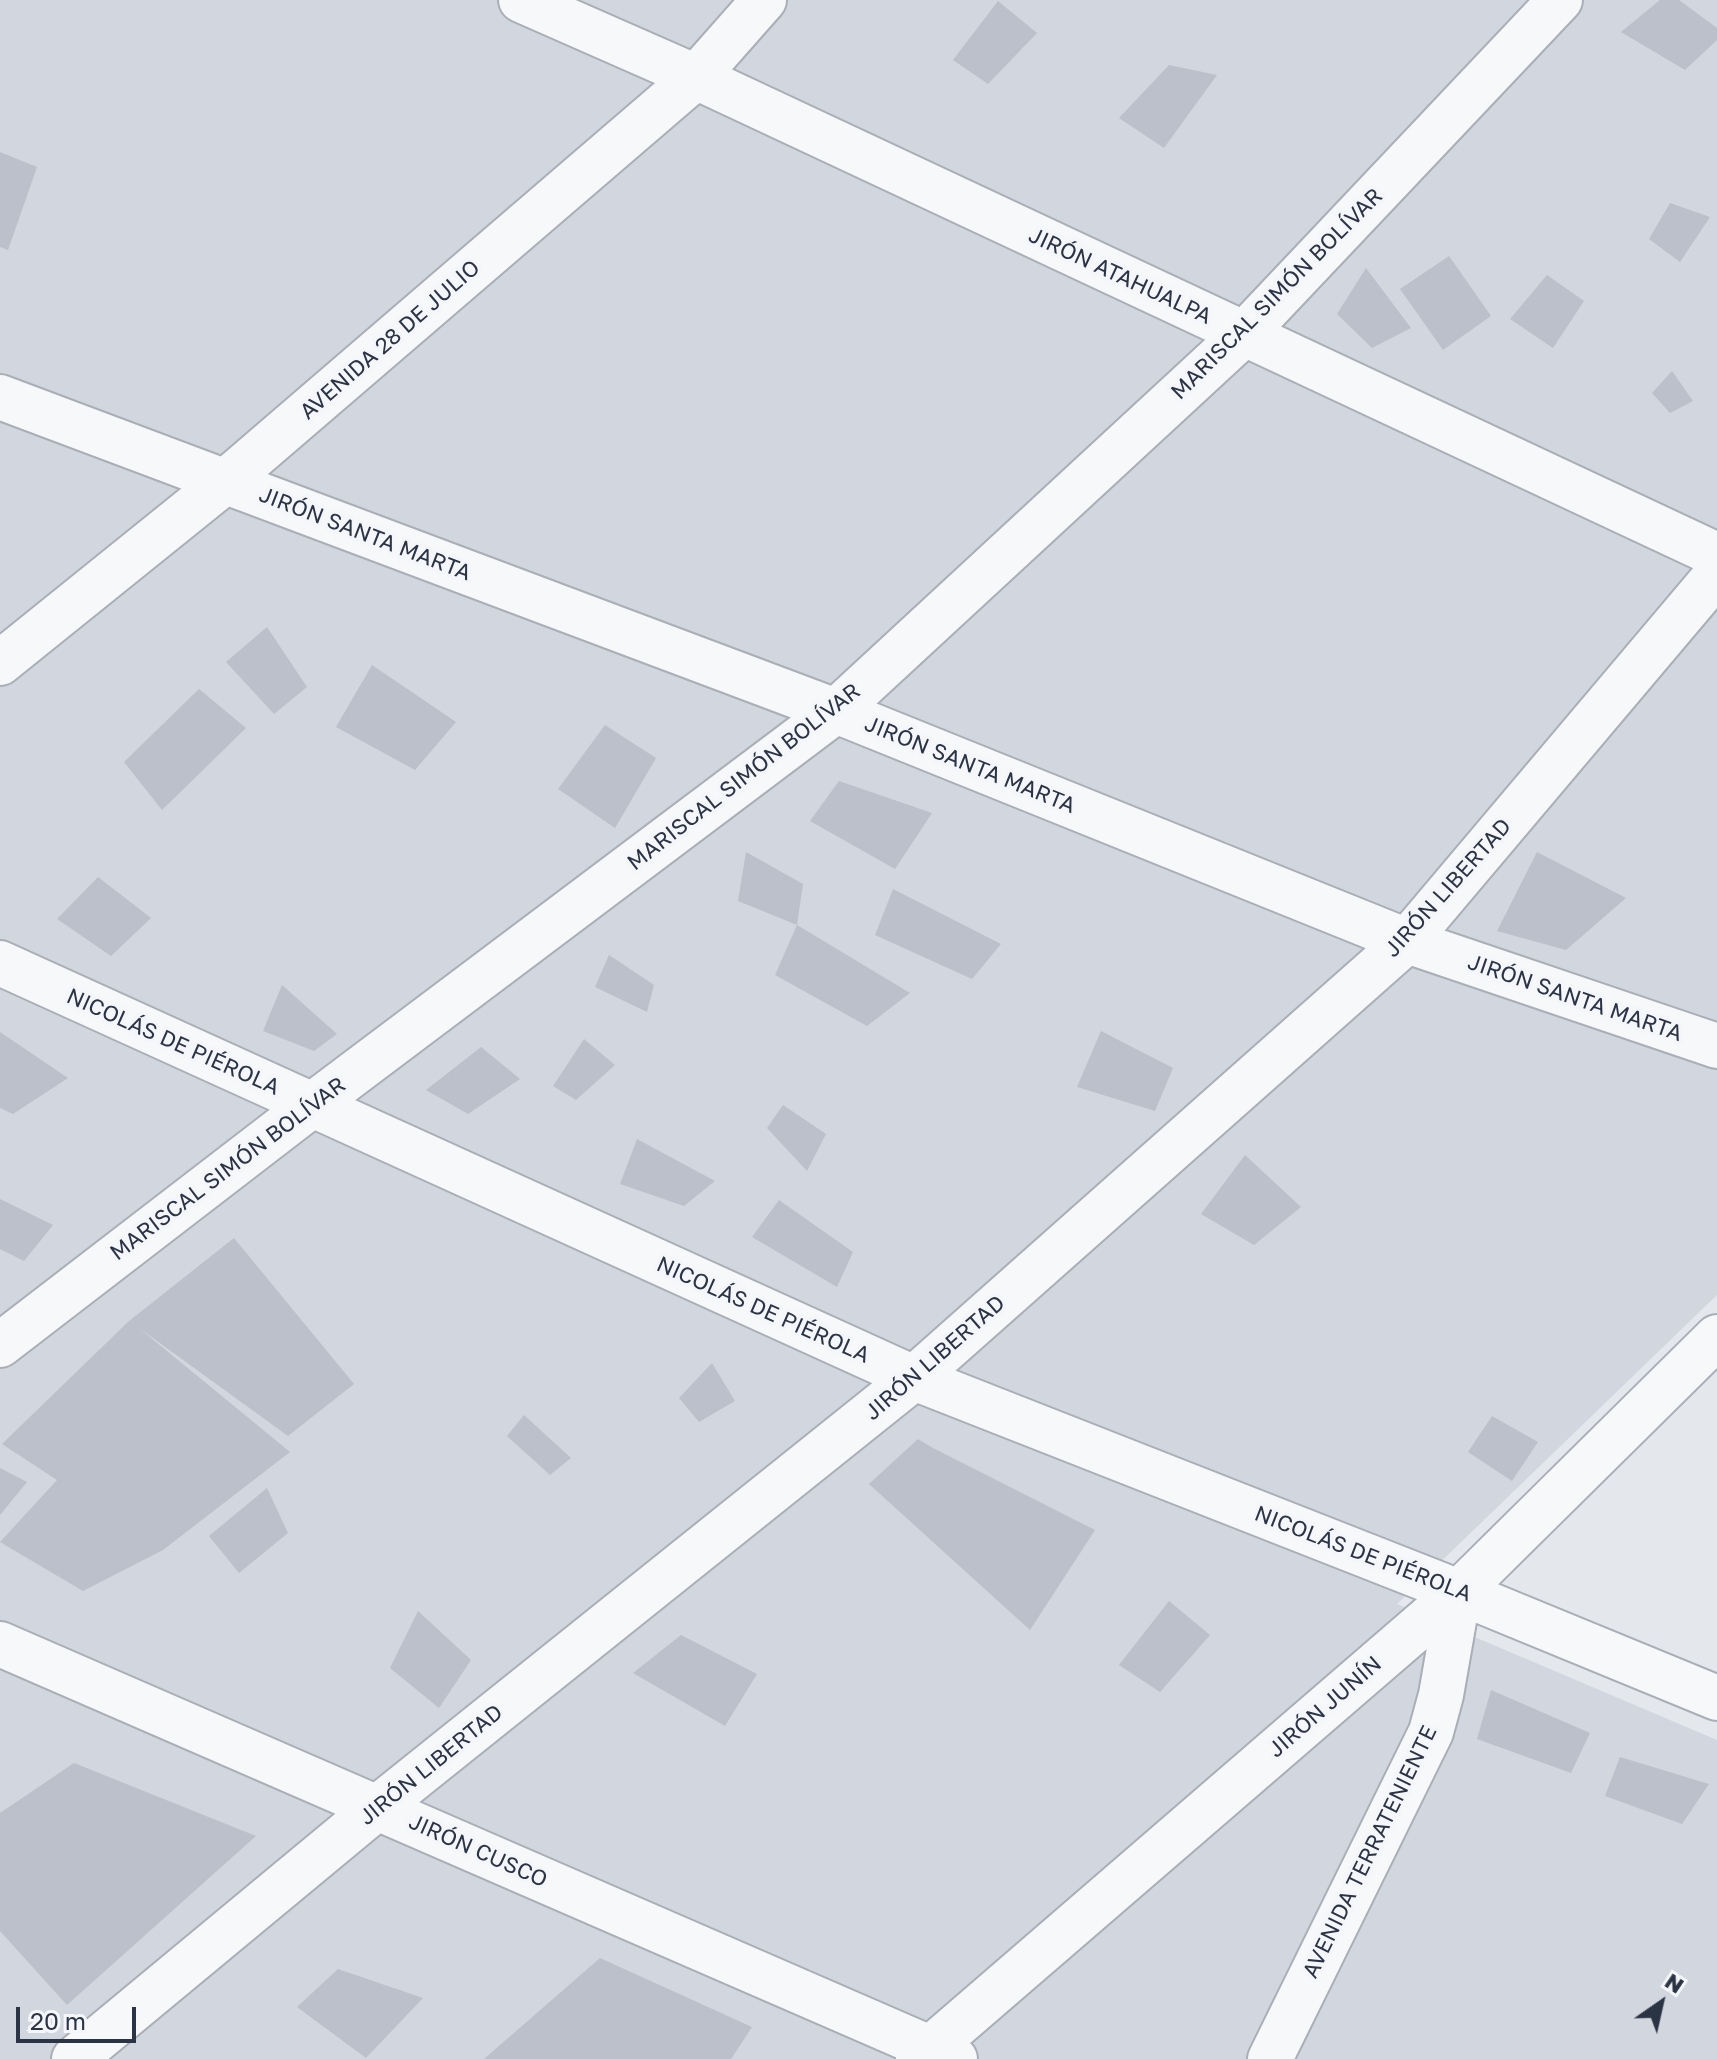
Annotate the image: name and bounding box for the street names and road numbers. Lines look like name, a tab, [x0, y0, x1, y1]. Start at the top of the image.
street label: MARISCAL SIMÓN BOLÍVAR	[1166, 183, 1388, 405]
street label: JIRÓN ATAHUALPA	[1024, 222, 1216, 330]
street label: AVENIDA 28 DE JULIO	[295, 255, 485, 425]
street label: JIRÓN SANTA MARTA	[255, 481, 475, 587]
street label: MARISCAL SIMÓN BOLÍVAR	[622, 678, 866, 876]
street label: JIRÓN SANTA MARTA	[861, 711, 1079, 819]
street label: JIRÓN LIBERTAD	[1379, 813, 1517, 963]
street label: JIRÓN SANTA MARTA	[1464, 949, 1686, 1047]
street label: NICOLÁS DE PIÉROLA	[62, 983, 284, 1101]
street label: MARISCAL SIMÓN BOLÍVAR	[105, 1072, 351, 1266]
street label: NICOLÁS DE PIÉROLA	[652, 1251, 874, 1369]
street label: JIRÓN LIBERTAD	[860, 1290, 1010, 1426]
street label: NICOLÁS DE PIÉROLA	[1251, 1500, 1475, 1608]
street label: JIRÓN JUNÍN	[1263, 1651, 1387, 1763]
street label: JIRÓN LIBERTAD	[354, 1699, 508, 1831]
street label: AVENIDA TERRATENIENTE	[1297, 1721, 1443, 1983]
street label: JIRÓN CUSCO	[405, 1809, 551, 1893]

